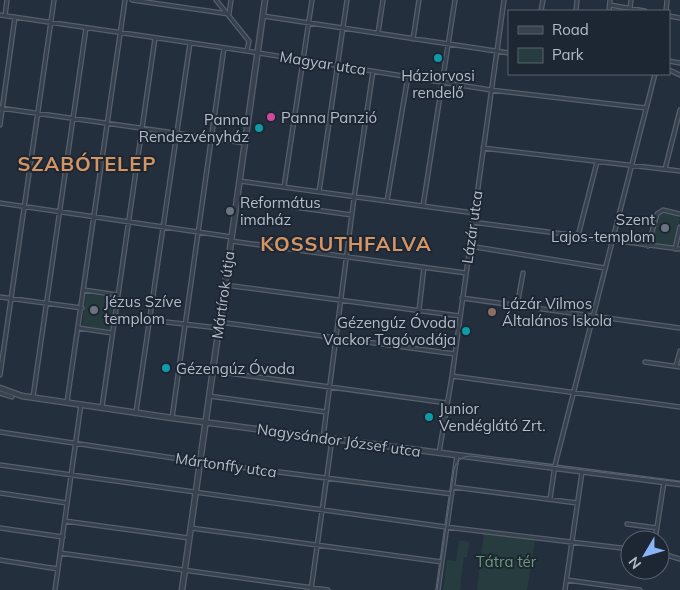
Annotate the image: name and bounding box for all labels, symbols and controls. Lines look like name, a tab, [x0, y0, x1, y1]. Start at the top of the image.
legend	[508, 10, 670, 75]
text: Road	[552, 20, 589, 39]
text: Park	[552, 45, 584, 64]
street label: Magyar utca	[278, 47, 368, 79]
marker: Háziorvosi rendelő	[432, 52, 444, 64]
place label: Háziorvosi rendelő	[401, 66, 475, 102]
place label: Panna Panzió	[281, 108, 377, 127]
place label: Panna Rendezvényház	[139, 110, 249, 146]
marker: Panna Panzió	[265, 111, 277, 123]
marker: Panna Rendezvényház	[253, 122, 265, 134]
district label: SZABÓTELEP	[17, 151, 157, 176]
street label: Lázár utca	[457, 189, 487, 265]
place label: Református imaház	[240, 193, 321, 229]
marker: Református imaház	[224, 205, 236, 217]
place label: Szent Lajos-templom	[551, 210, 655, 246]
marker: Szent Lajos-templom	[659, 222, 671, 234]
district label: KOSSUTHFALVA	[260, 231, 432, 256]
street label: Mártírok útja	[207, 250, 239, 340]
place label: Jézus Szíve templom	[104, 292, 182, 328]
place label: Lázár Vilmos Általános Iskola	[502, 294, 612, 330]
marker: Jézus Szíve templom	[88, 304, 100, 316]
marker: Lázár Vilmos Általános Iskola	[486, 306, 498, 318]
place label: Gézengúz Óvoda Vackor Tagóvodája	[323, 313, 456, 349]
marker: Gézengúz Óvoda Vackor Tagóvodája	[460, 325, 472, 337]
place label: Gézengúz Óvoda	[176, 359, 295, 378]
marker: Gézengúz Óvoda	[160, 362, 172, 374]
place label: Junior Vendéglátó Zrt.	[439, 399, 546, 435]
marker: Junior Vendéglátó Zrt.	[423, 411, 435, 423]
street label: Nagysándor József utca	[256, 419, 422, 461]
street label: Mártonffy utca	[174, 448, 278, 482]
north arrow	[620, 530, 670, 580]
park label: Tátra tér	[476, 552, 537, 571]
text: N	[624, 553, 645, 573]

